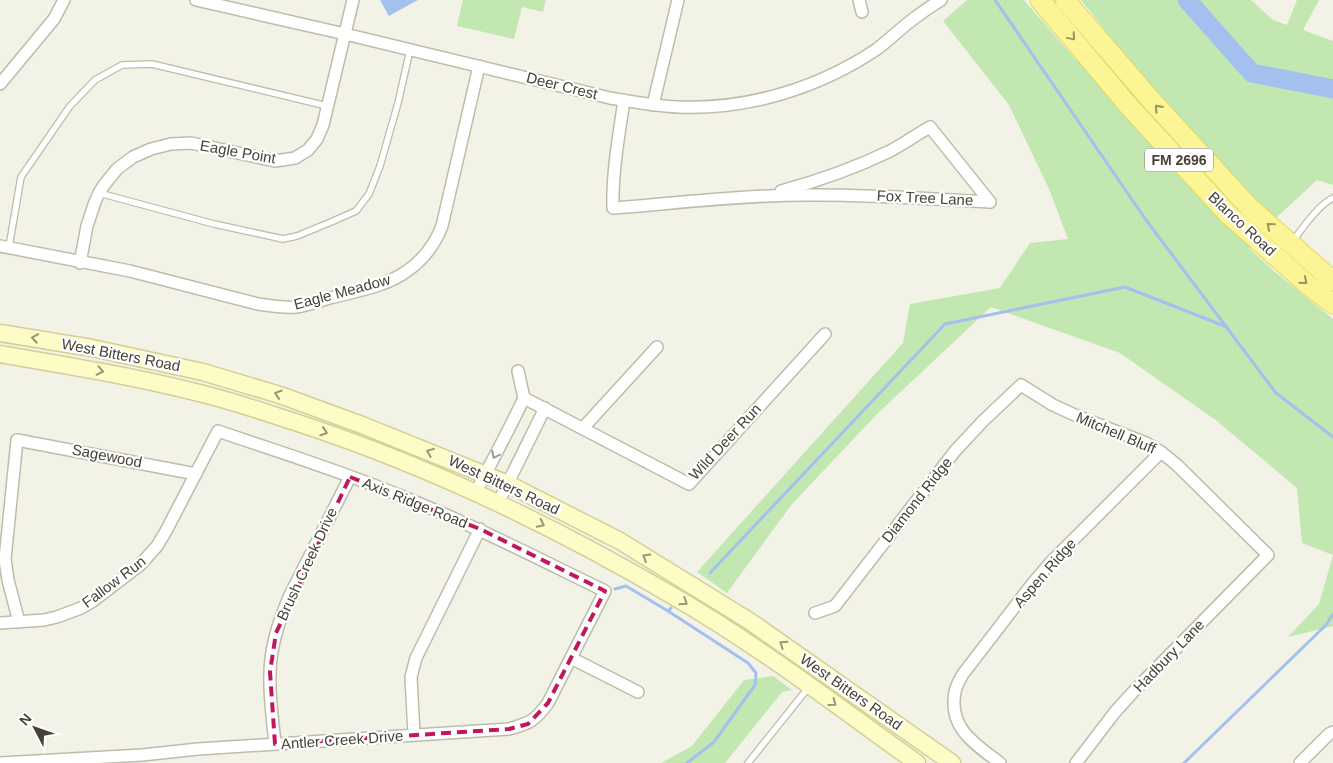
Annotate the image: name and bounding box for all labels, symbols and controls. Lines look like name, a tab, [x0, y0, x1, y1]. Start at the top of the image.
one-way arrow	[1066, 32, 1075, 41]
street label: Deer Crest	[525, 68, 600, 103]
one-way arrow	[1155, 105, 1164, 114]
street label: Eagle Point	[199, 136, 278, 167]
road number: FM 2696	[1145, 148, 1213, 172]
street label: Fox Tree Lane	[876, 186, 974, 209]
street label: Blanco Road	[1205, 188, 1280, 259]
one-way arrow	[1266, 222, 1275, 231]
street label: Eagle Meadow	[292, 270, 392, 313]
one-way arrow	[1298, 276, 1307, 284]
one-way arrow	[31, 334, 39, 344]
street label: West Bitters Road	[60, 335, 182, 374]
one-way arrow	[95, 365, 104, 376]
one-way arrow	[275, 390, 283, 400]
street label: Wild Deer Run	[685, 400, 764, 483]
street label: Mitchell Bluff	[1074, 408, 1159, 457]
one-way arrow	[319, 426, 328, 436]
street label: Sagewood	[71, 440, 144, 471]
one-way arrow	[427, 447, 435, 457]
one-way arrow	[491, 450, 501, 459]
street label: West Bitters Road	[446, 451, 562, 518]
street label: Diamond Ridge	[878, 454, 955, 546]
street label: Axis Ridge Road	[360, 474, 470, 531]
street label: Brush Creek Drive	[273, 505, 340, 623]
one-way arrow	[536, 518, 545, 528]
street label: Aspen Ridge	[1010, 535, 1079, 611]
street label: Fallow Run	[79, 552, 149, 611]
one-way arrow	[642, 554, 651, 564]
one-way arrow	[678, 596, 687, 606]
street label: Hadbury Lane	[1130, 616, 1207, 695]
one-way arrow	[779, 641, 789, 650]
street label: West Bitters Road	[797, 650, 906, 733]
one-way arrow	[827, 697, 837, 706]
north arrow	[10, 703, 60, 753]
text: N	[16, 710, 35, 729]
street label: Antler Creek Drive	[280, 727, 404, 752]

